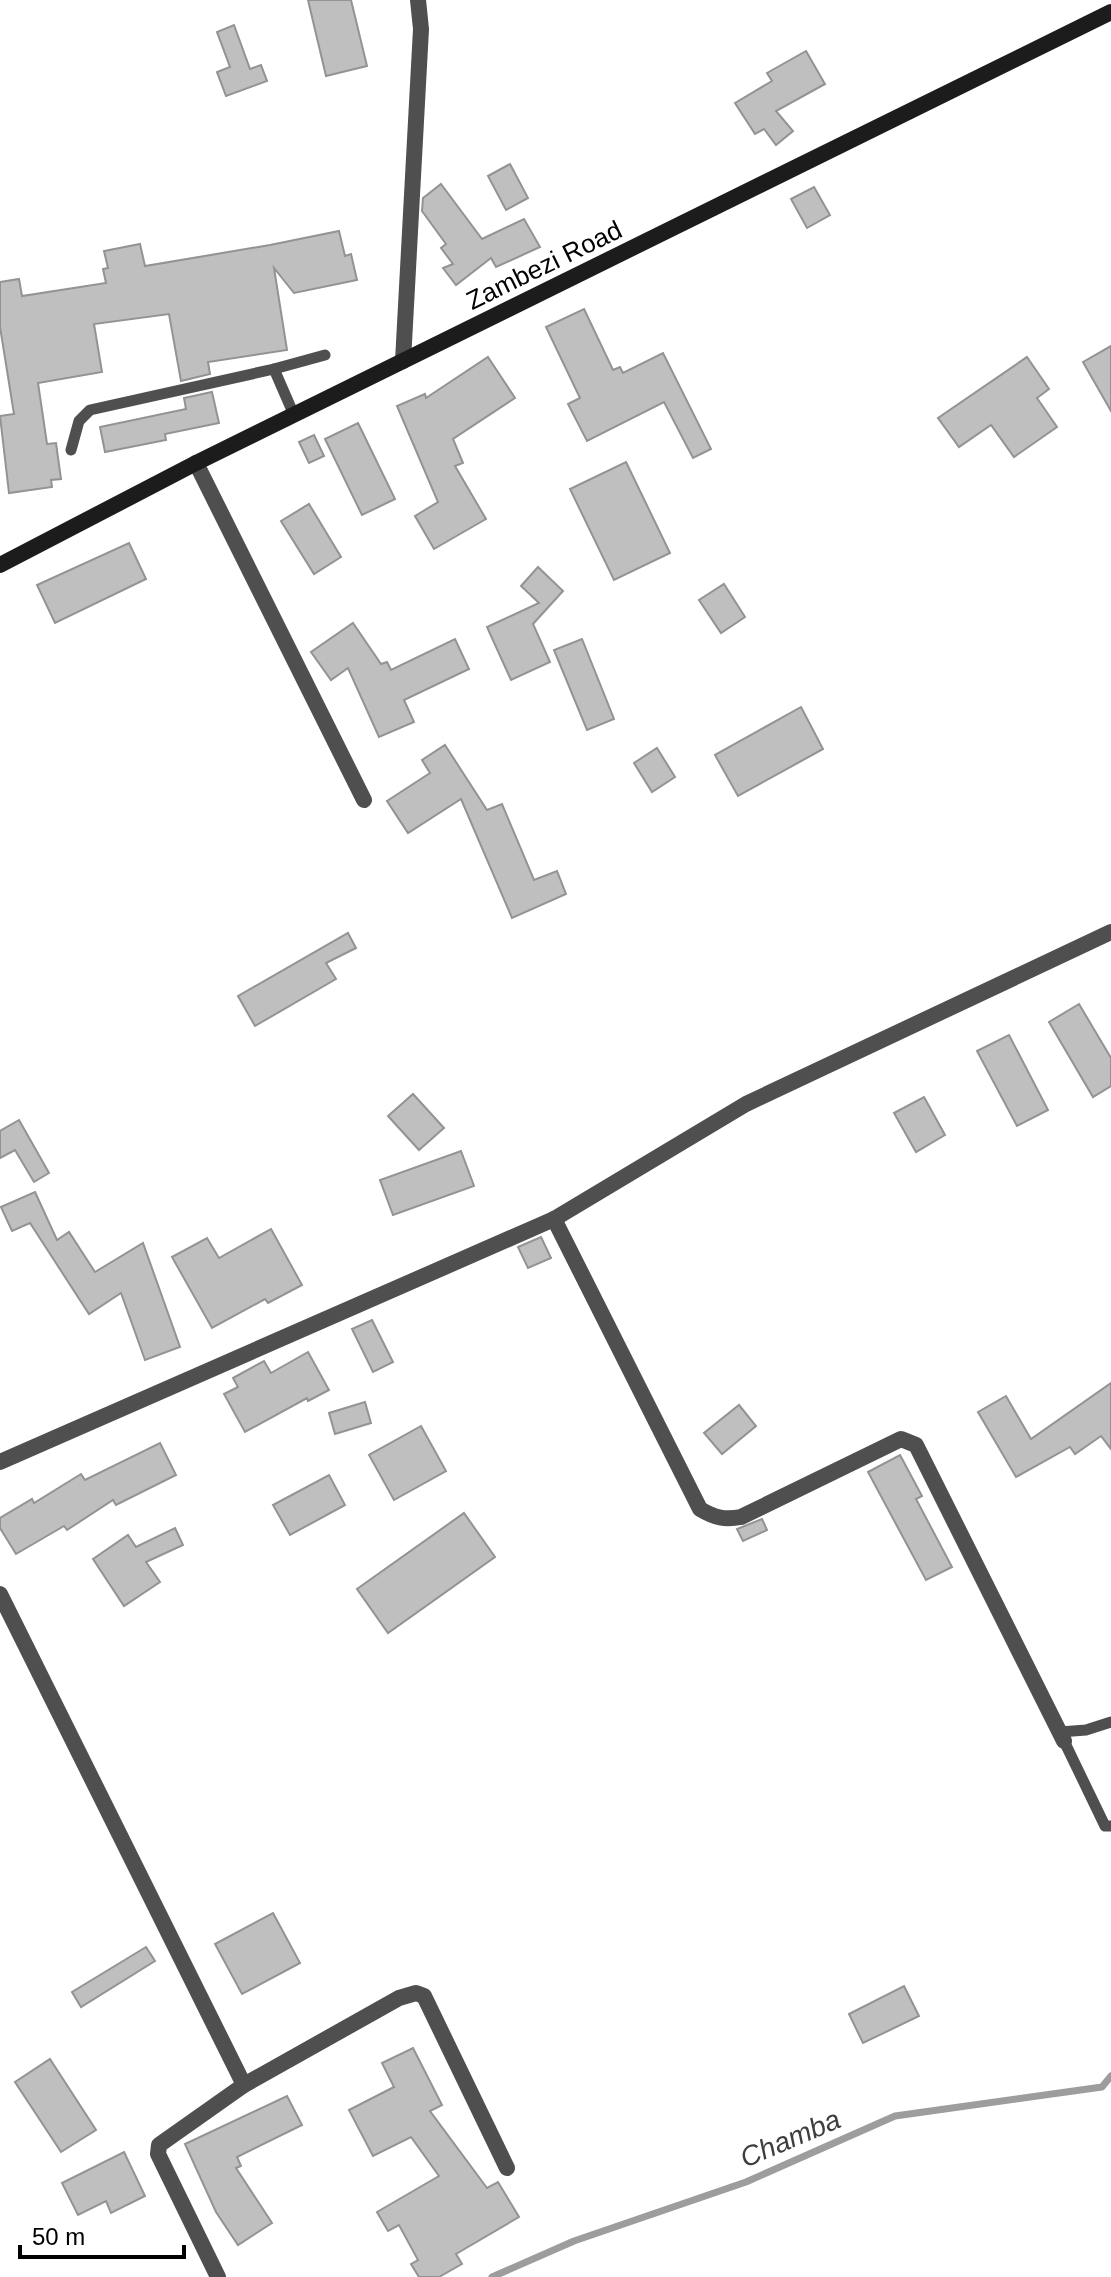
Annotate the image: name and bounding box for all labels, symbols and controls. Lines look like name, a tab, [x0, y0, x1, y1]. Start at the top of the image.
street label: Zambezi Road	[461, 214, 627, 316]
water label: Chamba	[735, 2104, 845, 2173]
scale bar	[20, 2209, 184, 2259]
text: 50 m	[32, 2223, 85, 2250]

